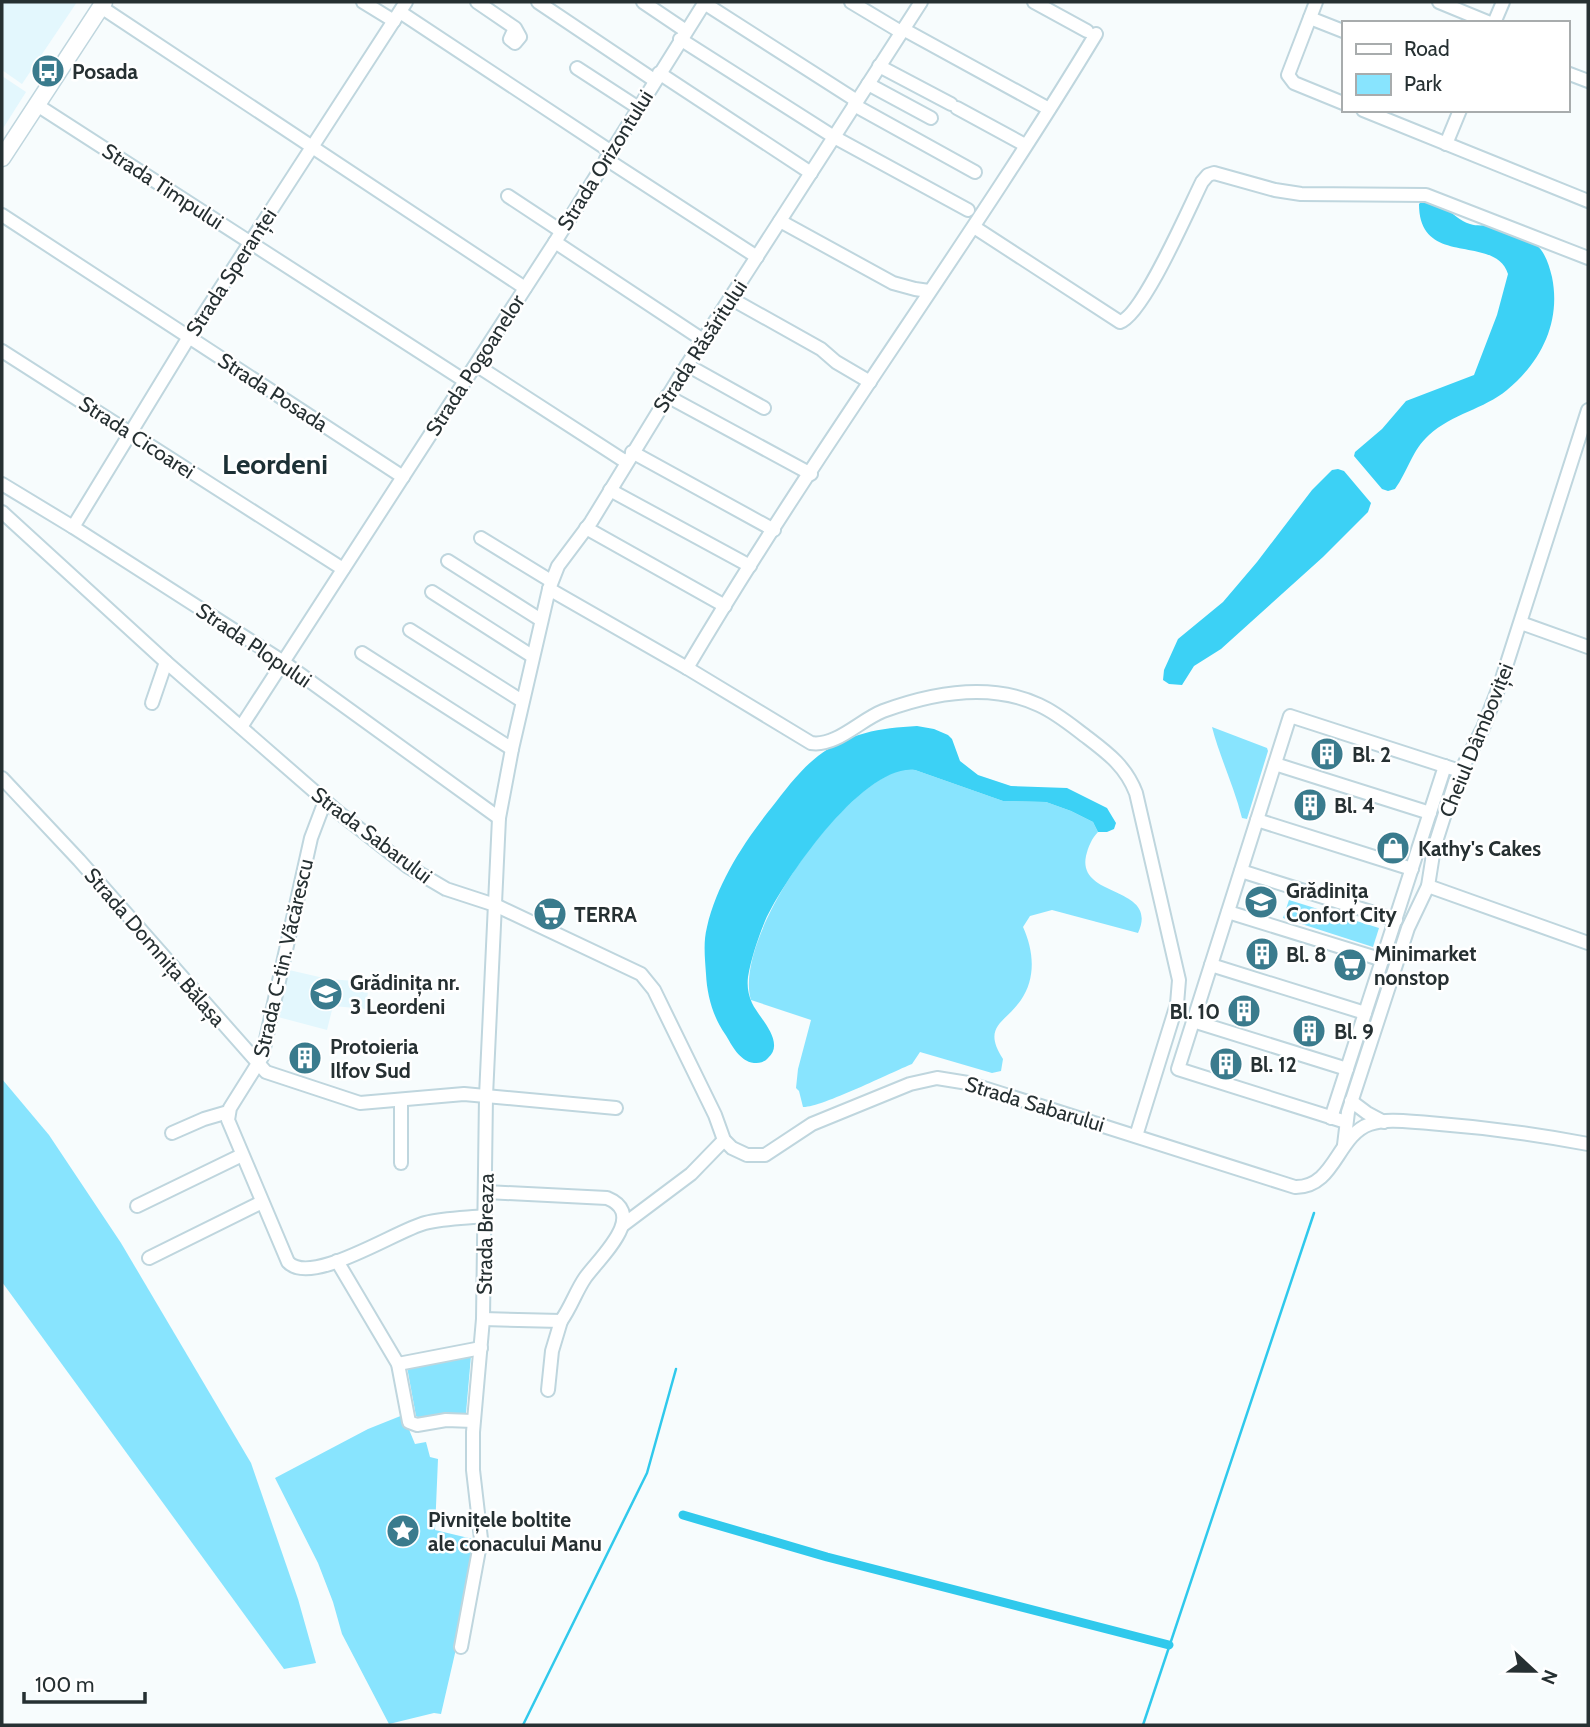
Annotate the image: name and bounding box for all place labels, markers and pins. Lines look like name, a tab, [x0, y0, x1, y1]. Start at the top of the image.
bus stop icon: Posada	[29, 52, 67, 90]
place label: Posada	[72, 59, 139, 84]
building icon: Bl. 2	[1308, 735, 1346, 773]
place label: Bl. 2	[1352, 742, 1391, 767]
building icon: Bl. 4	[1291, 786, 1329, 824]
place label: Bl. 4	[1334, 793, 1375, 818]
shop icon: Kathy's Cakes	[1374, 829, 1412, 867]
place label: Kathy's Cakes	[1418, 836, 1541, 861]
place label: Grădinița Confort City	[1286, 878, 1397, 927]
school or university icon: Grădinița Confort City	[1242, 883, 1280, 921]
supermarket icon: TERRA	[531, 895, 569, 933]
place label: TERRA	[574, 902, 638, 927]
building icon: Bl. 8	[1243, 935, 1281, 973]
place label: Minimarket nonstop	[1374, 941, 1476, 990]
place label: Bl. 8	[1286, 942, 1327, 967]
supermarket icon: Minimarket nonstop	[1331, 946, 1369, 984]
place label: Grădinița nr. 3 Leordeni	[350, 970, 460, 1019]
school or university icon: Grădinița nr. 3 Leordeni	[307, 975, 345, 1013]
building icon: Bl. 10	[1225, 992, 1263, 1030]
place label: Bl. 10	[1169, 999, 1220, 1024]
building icon: Bl. 9	[1290, 1012, 1328, 1050]
place label: Bl. 9	[1334, 1019, 1374, 1044]
place label: Protoieria Ilfov Sud	[330, 1034, 419, 1083]
building icon: Protoieria Ilfov Sud	[286, 1039, 324, 1077]
building icon: Bl. 12	[1207, 1045, 1245, 1083]
place label: Bl. 12	[1250, 1052, 1297, 1077]
place label: Pivnițele boltite ale conacului Manu	[428, 1507, 602, 1556]
place icon: Pivnițele boltite ale conacului Manu	[384, 1512, 422, 1550]

